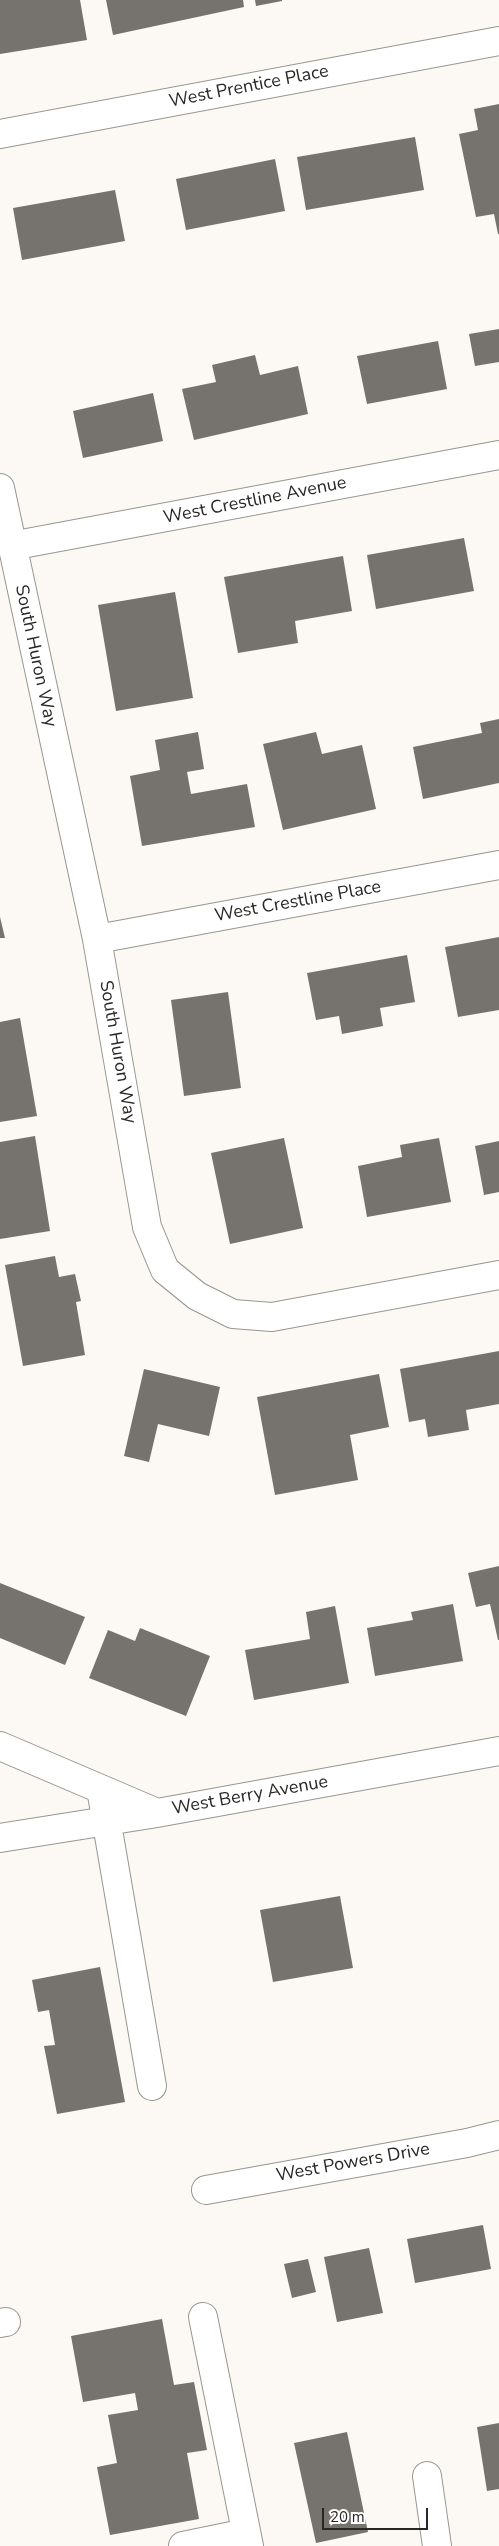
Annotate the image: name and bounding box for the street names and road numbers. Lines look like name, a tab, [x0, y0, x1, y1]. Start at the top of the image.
street label: West Prentice Place	[167, 61, 331, 113]
street label: West Crestline Avenue	[162, 473, 348, 529]
street label: South Huron Way	[9, 583, 61, 729]
street label: West Crestline Place	[213, 877, 383, 927]
street label: South Huron Way	[94, 979, 140, 1125]
street label: West Berry Avenue	[170, 1772, 330, 1820]
street label: West Powers Drive	[275, 2139, 431, 2187]

